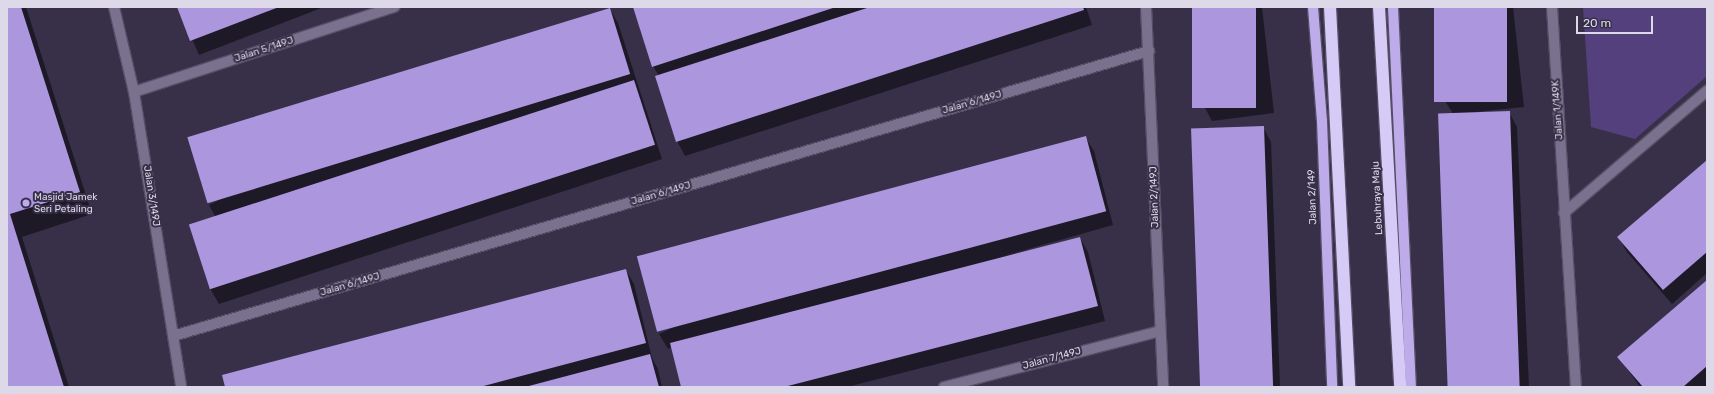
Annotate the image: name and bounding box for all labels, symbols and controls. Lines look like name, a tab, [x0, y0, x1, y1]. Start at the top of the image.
scale bar	[1578, 8, 1655, 34]
text: 20 m	[1583, 16, 1611, 30]
street label: Jalan 5/149J	[233, 35, 295, 65]
street label: Jalan 1/149K	[1550, 80, 1566, 140]
street label: Jalan 6/149J	[941, 89, 1003, 117]
street label: Lebuhraya Maju	[1370, 161, 1386, 235]
street label: Jalan 3/149J	[140, 165, 162, 227]
street label: Jalan 2/149J	[1148, 166, 1162, 228]
street label: Jalan 2/149	[1306, 169, 1320, 225]
street label: Jalan 6/149J	[630, 180, 692, 208]
place label: Masjid Jamek Seri Petaling	[34, 191, 97, 214]
marker: Masjid Jamek Seri Petaling	[21, 198, 31, 208]
street label: Jalan 6/149J	[319, 271, 381, 299]
street label: Jalan 7/149J	[1021, 345, 1083, 373]

